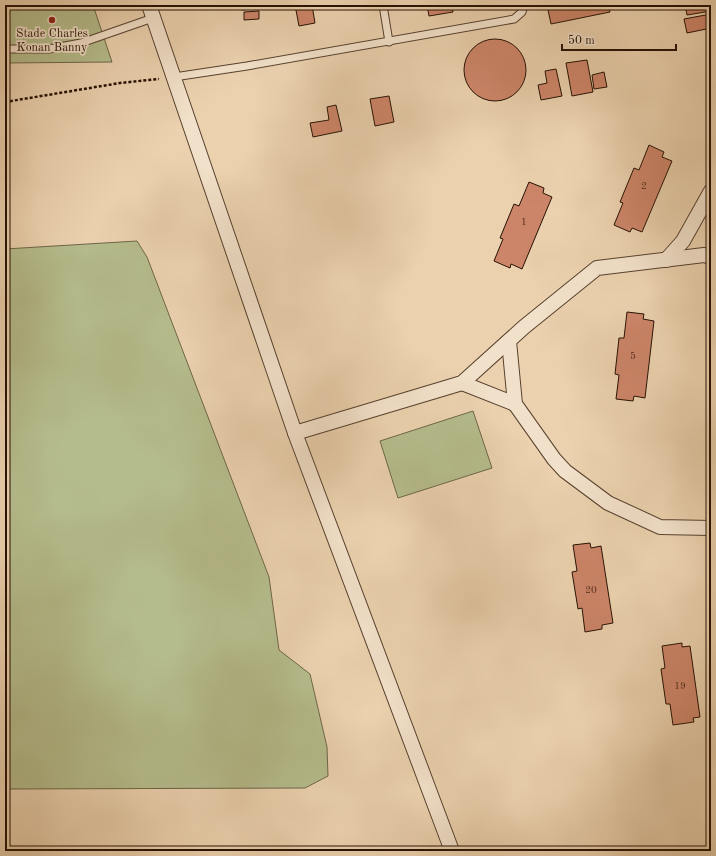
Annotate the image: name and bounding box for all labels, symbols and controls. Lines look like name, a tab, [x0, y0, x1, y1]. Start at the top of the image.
marker: Stade Charles Konan Banny	[47, 15, 57, 25]
scale bar	[562, 26, 676, 52]
place label: Stade Charles Konan Banny	[16, 28, 88, 54]
text: 50 m	[568, 34, 595, 47]
house number: 2	[641, 181, 647, 191]
house number: 1	[521, 217, 527, 227]
house number: 5	[630, 351, 636, 361]
house number: 20	[585, 585, 597, 595]
house number: 19	[674, 681, 686, 691]

